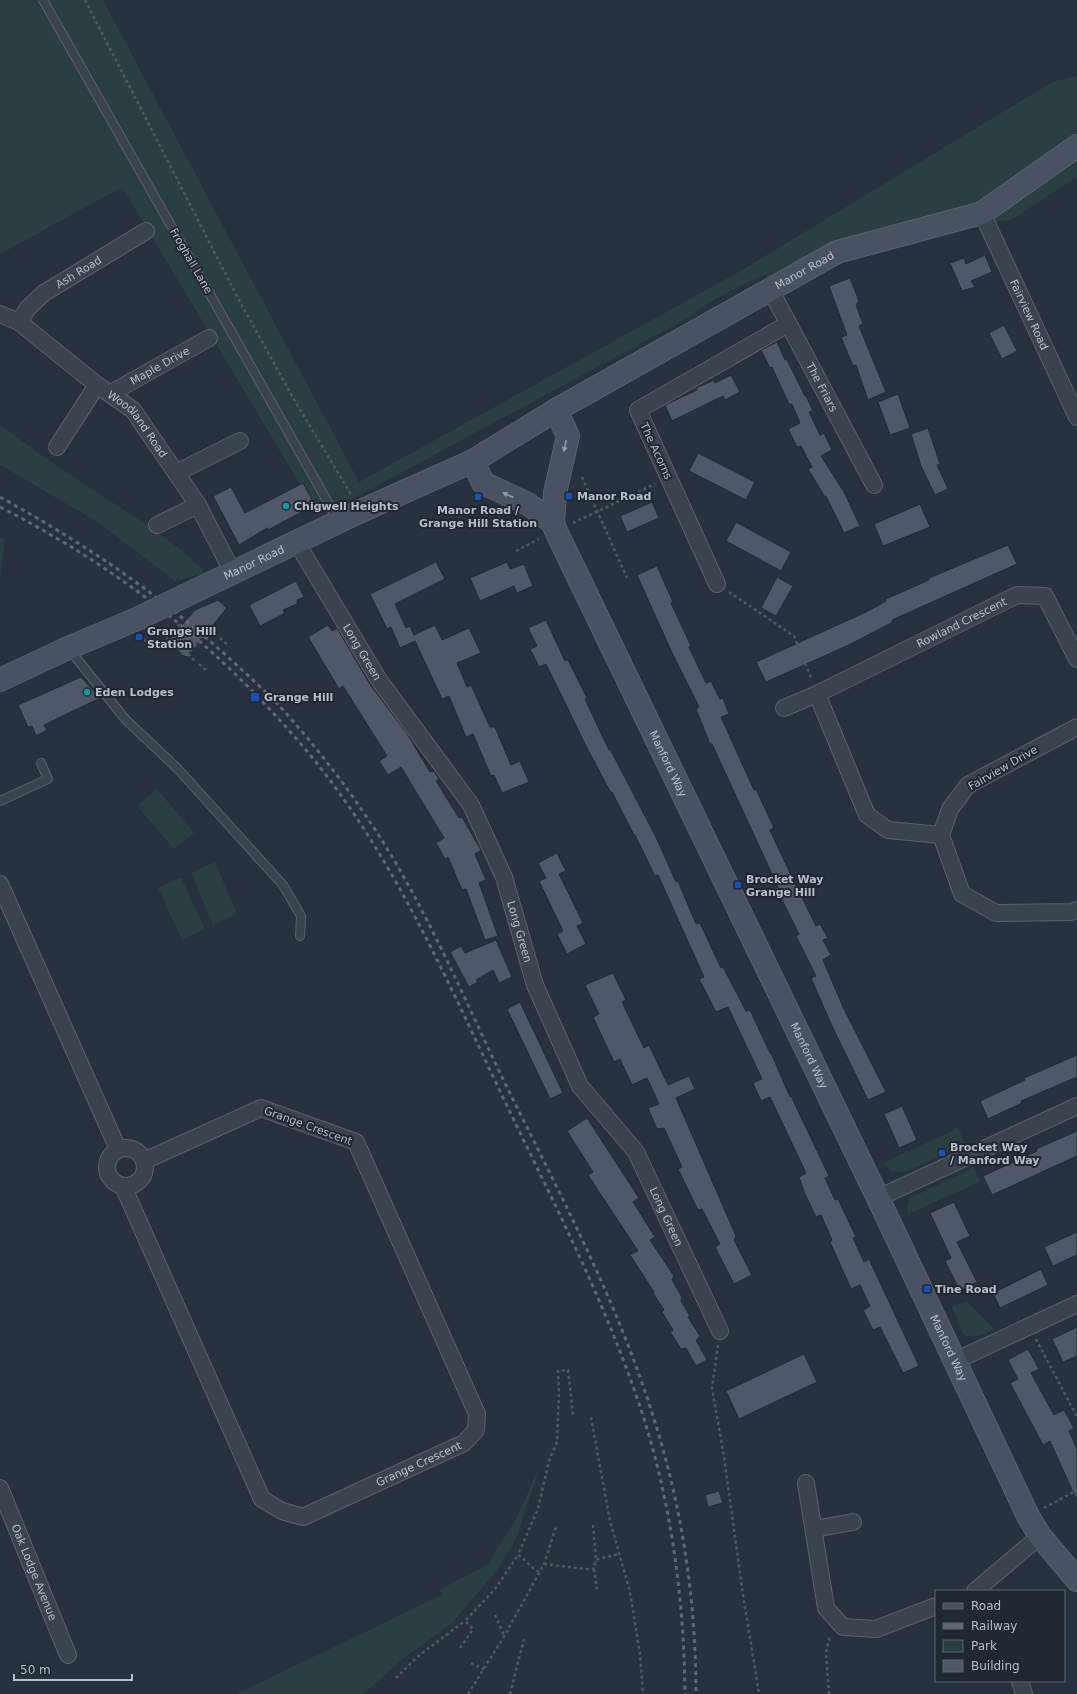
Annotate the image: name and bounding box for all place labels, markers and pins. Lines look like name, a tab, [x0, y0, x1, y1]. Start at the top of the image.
place label: Manor Road	[577, 490, 651, 503]
marker: Manor Road	[564, 491, 574, 501]
marker: Manor Road / Grange Hill Station	[473, 492, 483, 502]
place label: Chigwell Heights	[294, 500, 399, 513]
marker: Chigwell Heights	[281, 501, 291, 511]
place label: Manor Road / Grange Hill Station	[419, 504, 537, 530]
place label: Grange Hill Station	[147, 625, 216, 651]
marker: Grange Hill Station	[134, 632, 144, 642]
place label: Eden Lodges	[95, 686, 174, 699]
marker: Eden Lodges	[82, 687, 92, 697]
marker: Grange Hill	[249, 691, 261, 703]
place label: Grange Hill	[264, 691, 333, 704]
place label: Brocket Way Grange Hill	[746, 873, 823, 899]
marker: Brocket Way Grange Hill	[733, 880, 743, 890]
place label: Brocket Way / Manford Way	[950, 1141, 1040, 1167]
marker: Brocket Way / Manford Way	[937, 1148, 947, 1158]
place label: Tine Road	[935, 1283, 997, 1296]
marker: Tine Road	[922, 1284, 932, 1294]

